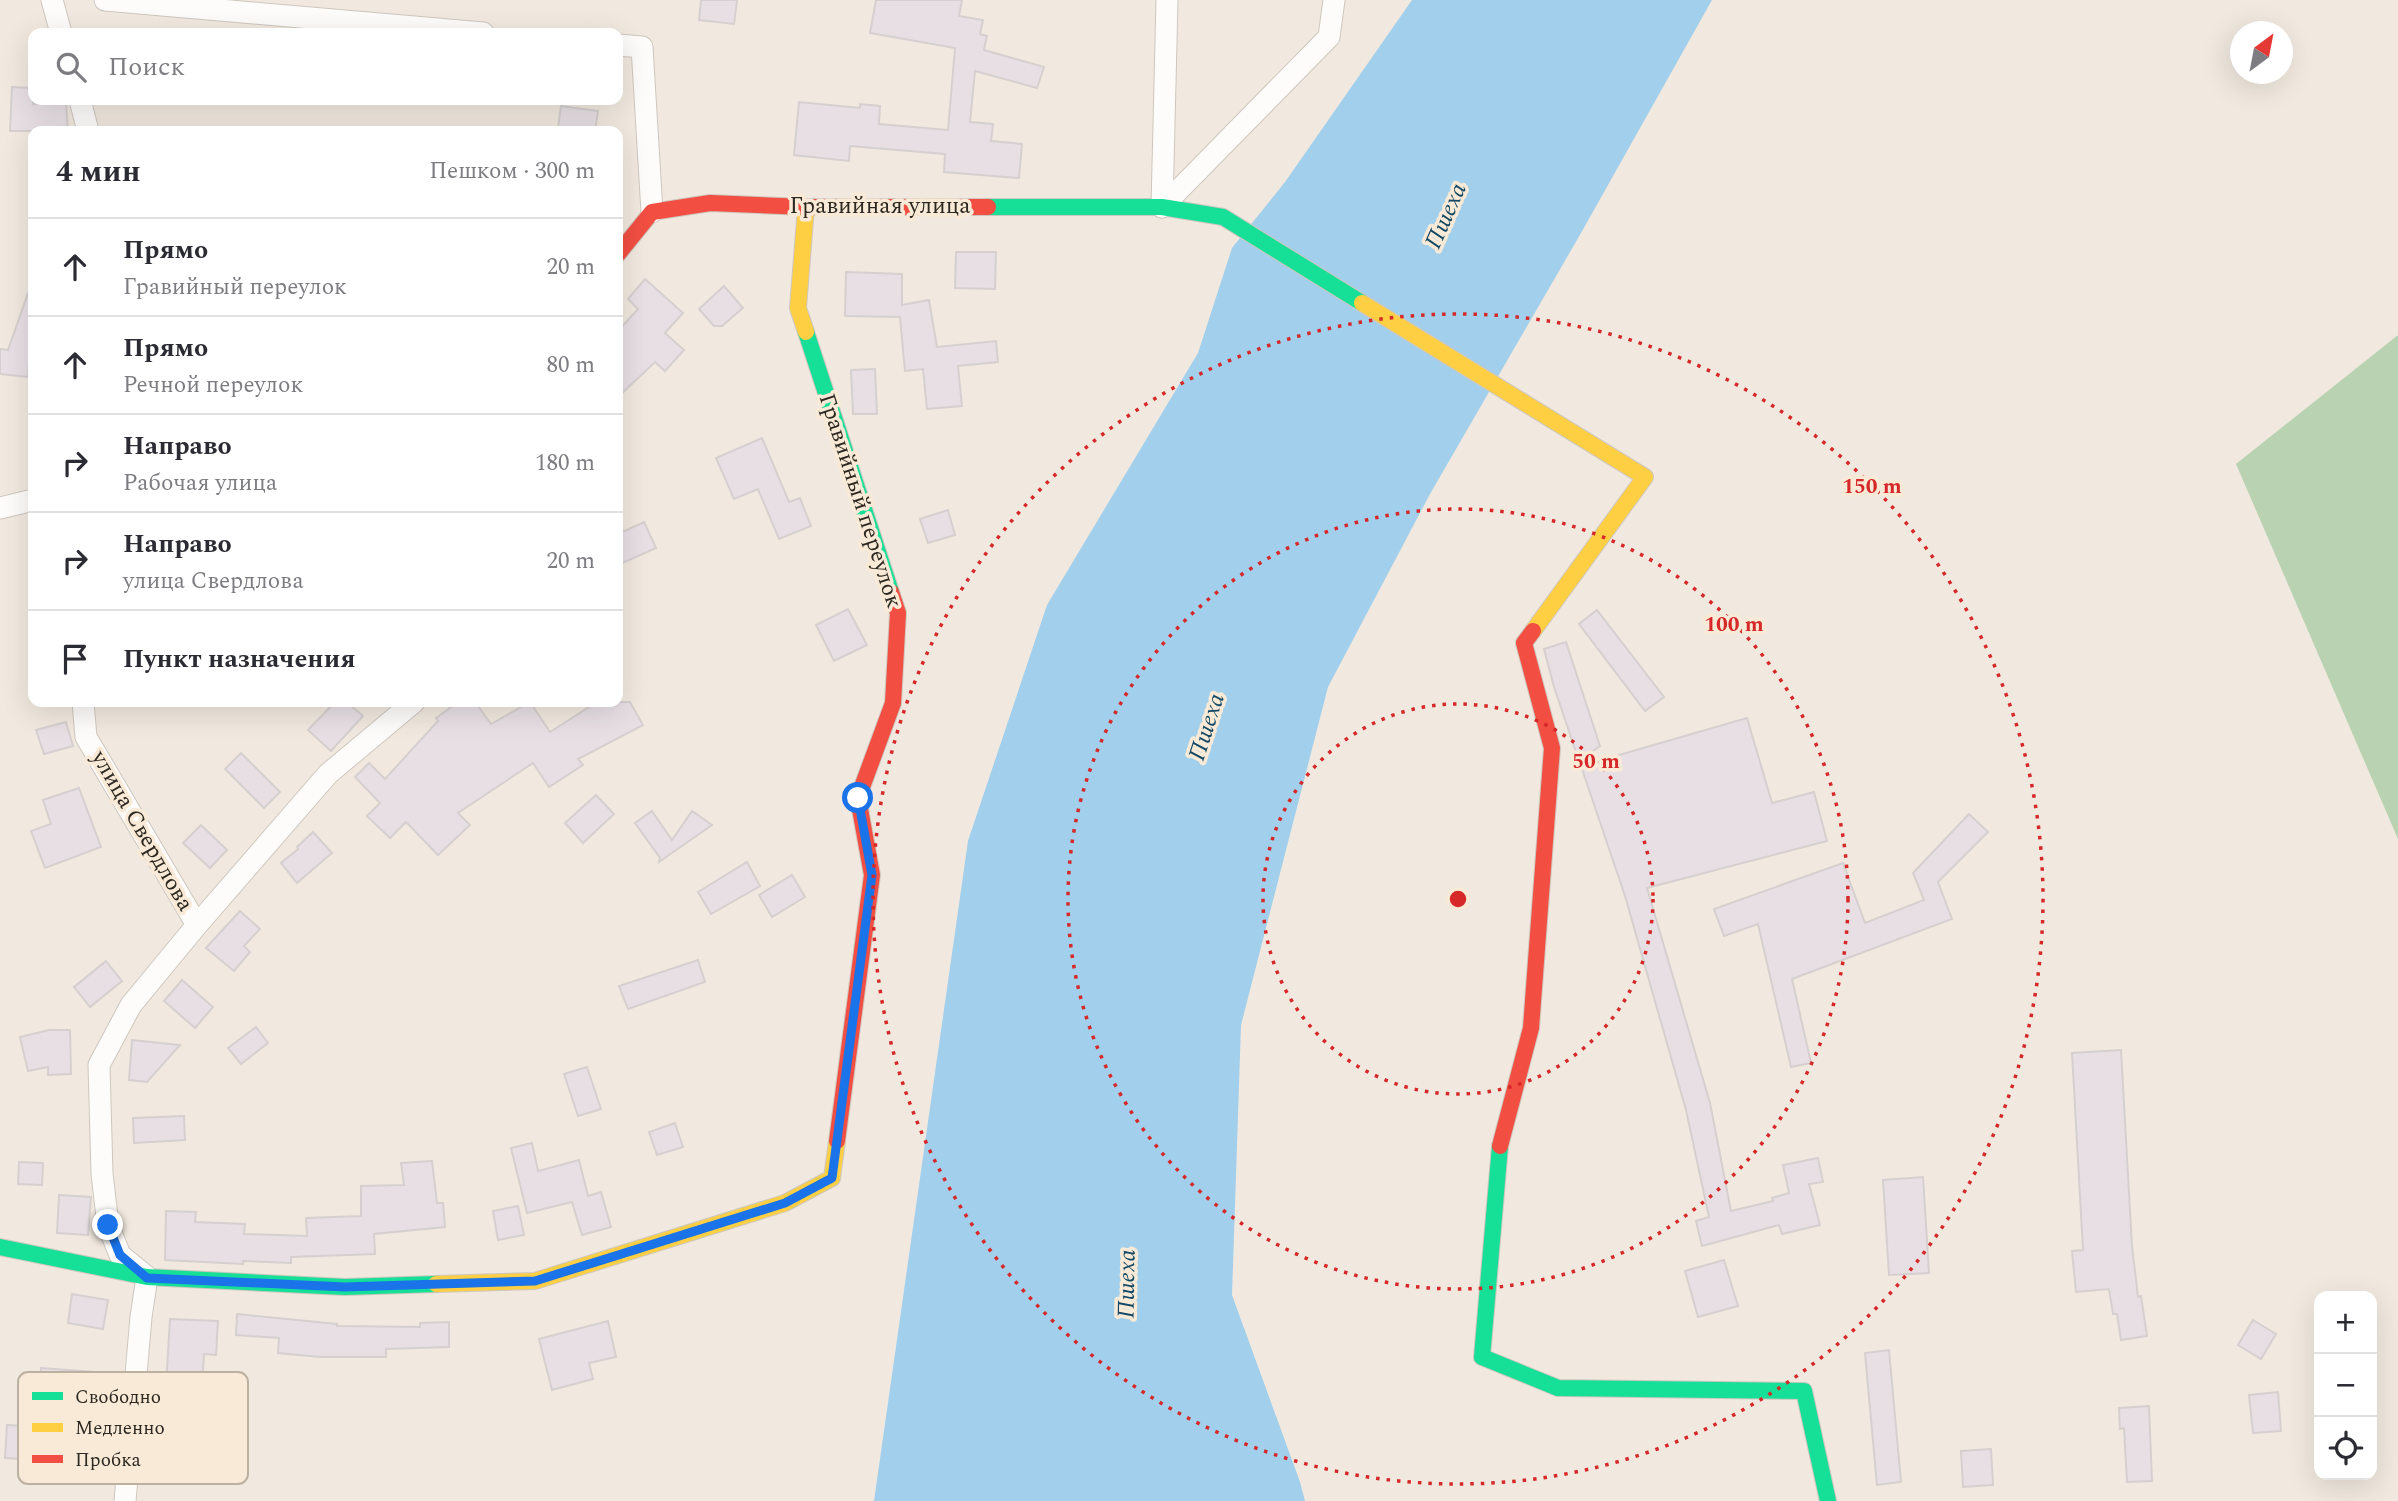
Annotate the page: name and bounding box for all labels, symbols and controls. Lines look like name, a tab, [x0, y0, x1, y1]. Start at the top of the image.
north arrow	[2230, 21, 2293, 84]
search box	[28, 28, 623, 105]
text: Поиск	[108, 47, 185, 87]
icon: search	[52, 48, 90, 86]
text: 4 мин	[56, 149, 141, 195]
text: Пешком · 300 m	[429, 154, 595, 189]
water label: Пшеха	[1416, 177, 1476, 255]
street label: Гравийная улица	[789, 189, 971, 224]
text: Прямо	[123, 230, 208, 270]
icon: ahead	[56, 248, 94, 286]
text: 20 m	[546, 250, 595, 285]
text: Гравийный переулок	[123, 270, 347, 305]
text: Прямо	[123, 328, 208, 368]
icon: ahead	[56, 346, 94, 384]
text: 80 m	[546, 348, 595, 383]
text: Речной переулок	[123, 368, 303, 403]
street label: Гравийный переулок	[809, 389, 911, 613]
text: Направо	[123, 426, 232, 466]
icon: right	[56, 444, 94, 482]
text: 180 m	[535, 446, 595, 481]
text: Рабочая улица	[123, 466, 277, 501]
text: 150 m	[1842, 471, 1902, 503]
text: Направо	[123, 524, 232, 564]
icon: right	[56, 542, 94, 580]
text: 20 m	[546, 544, 595, 579]
text: улица Свердлова	[123, 564, 304, 599]
text: 100 m	[1704, 609, 1764, 641]
text: Пункт назначения	[123, 639, 356, 679]
icon: arrive	[56, 640, 94, 678]
water label: Пшеха	[1179, 689, 1235, 765]
street label: улица Свердлова	[81, 743, 202, 918]
text: 50 m	[1572, 746, 1620, 778]
route start	[842, 782, 873, 813]
centre of rings	[1446, 887, 1470, 911]
route end	[92, 1209, 123, 1240]
water label: Пшеха	[1108, 1249, 1146, 1319]
map controls	[2314, 1291, 2377, 1480]
button: +	[2314, 1291, 2377, 1354]
button: −	[2314, 1354, 2377, 1417]
legend	[18, 1372, 248, 1484]
text: Свободно	[75, 1383, 161, 1412]
text: Медленно	[75, 1414, 165, 1443]
button: locate	[2314, 1417, 2377, 1480]
text: Пробка	[75, 1446, 142, 1475]

